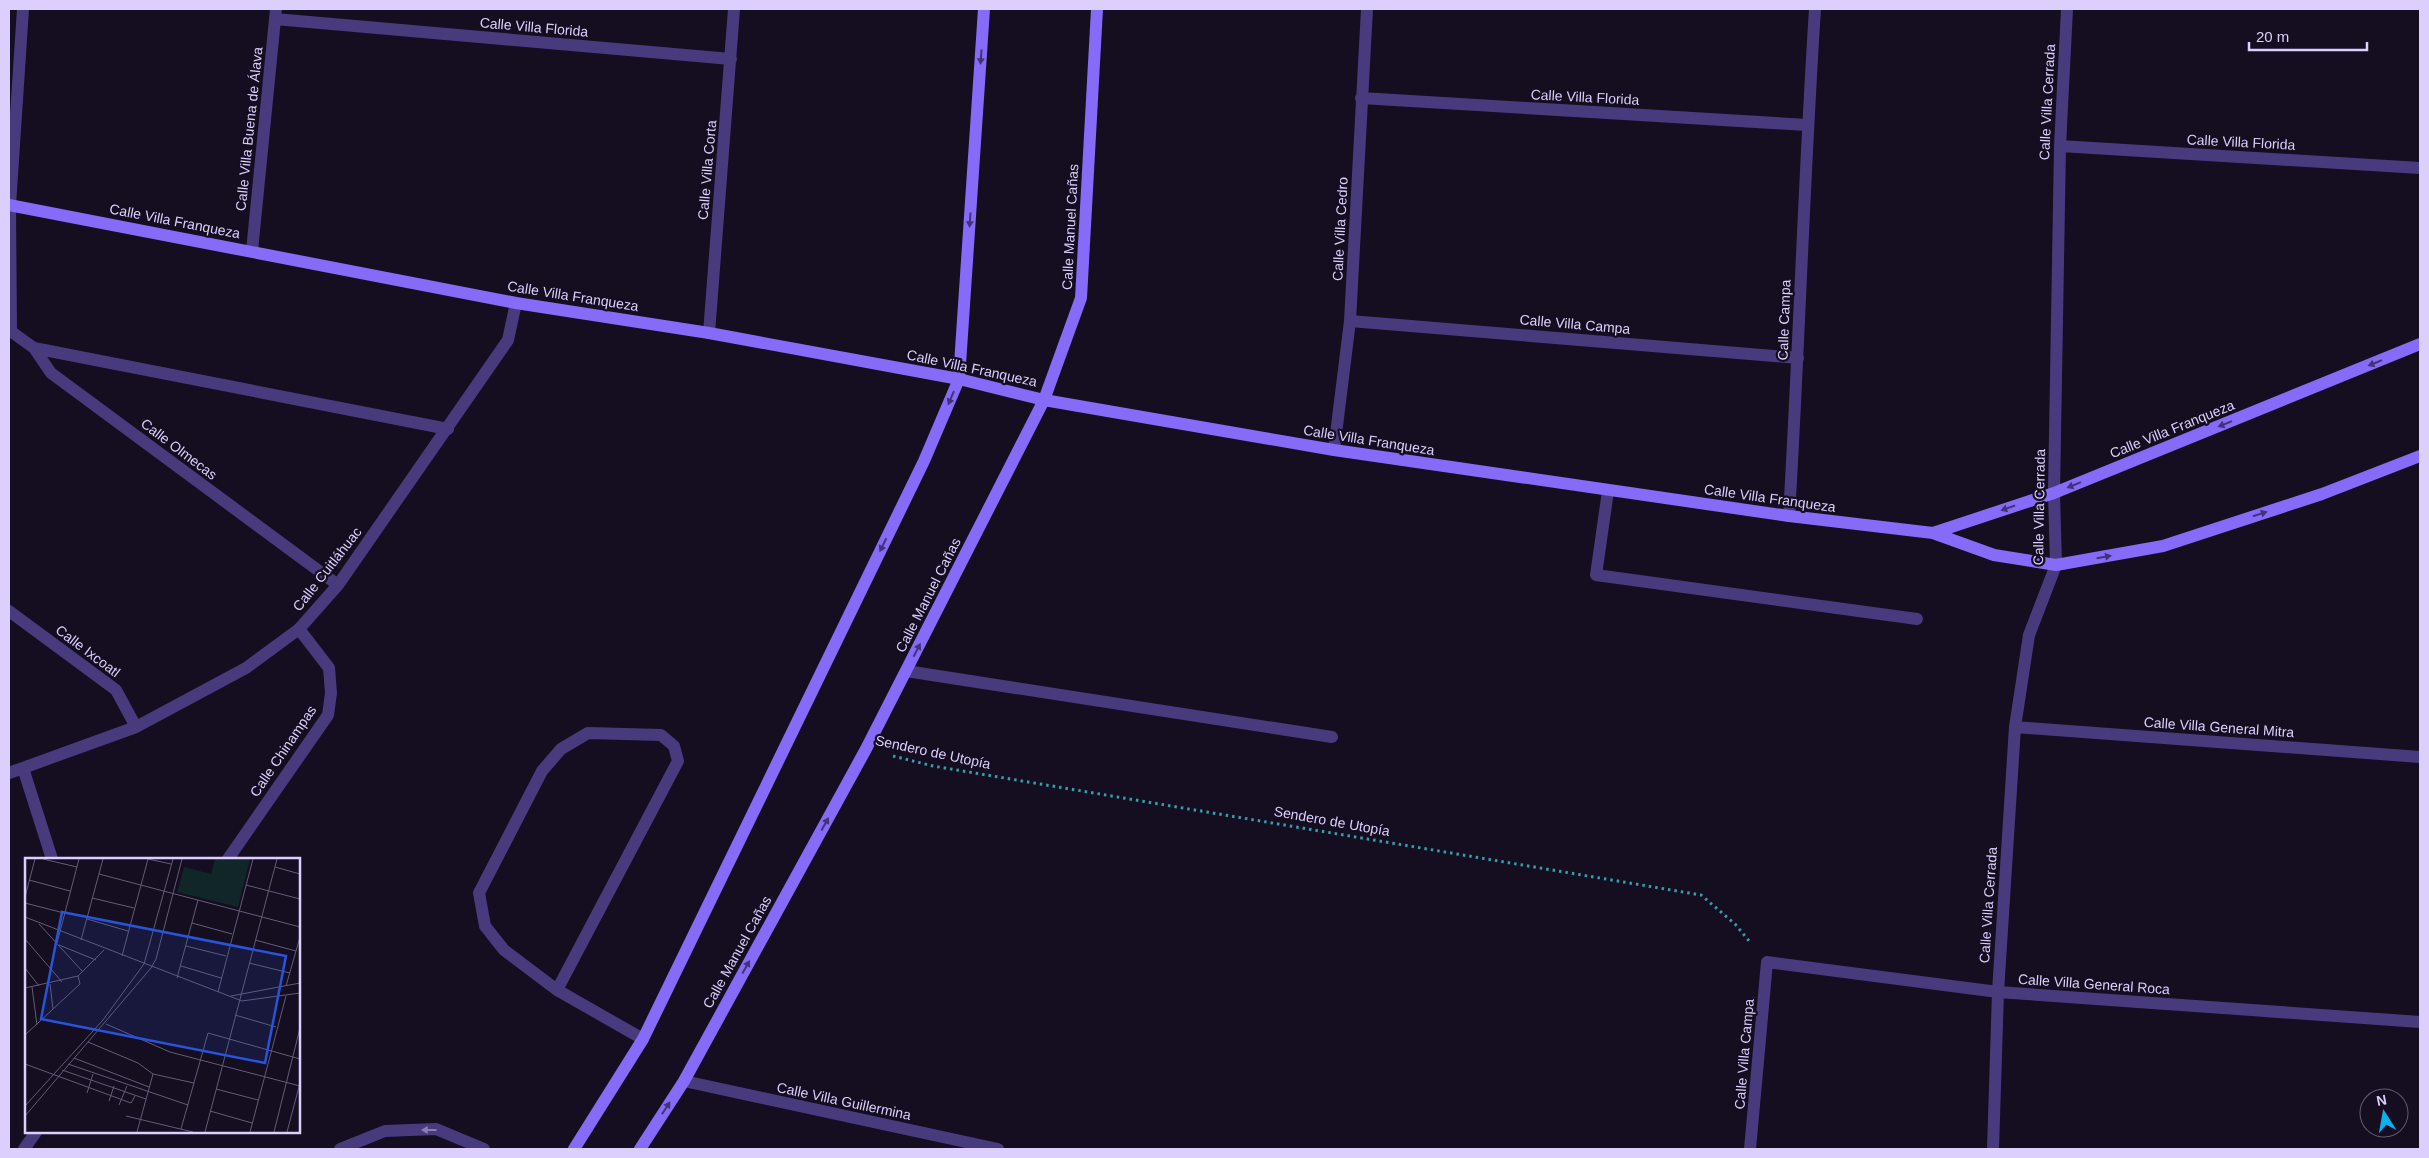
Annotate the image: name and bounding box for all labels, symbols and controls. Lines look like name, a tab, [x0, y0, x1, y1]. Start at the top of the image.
street label: Calle Villa Florida	[479, 14, 589, 40]
scale bar	[2249, 20, 2366, 52]
text: 20 m	[2256, 28, 2289, 45]
street label: Calle Villa Cerrada	[2036, 43, 2058, 161]
street label: Calle Villa Buena de Álava	[232, 46, 266, 212]
one-way arrow	[977, 50, 985, 66]
street label: Calle Villa Florida	[1530, 86, 1640, 108]
street label: Calle Villa Corta	[695, 119, 719, 221]
street label: Calle Villa Florida	[2186, 131, 2296, 153]
street label: Calle Manuel Cañas	[1059, 164, 1081, 290]
street label: Calle Villa Cedro	[1329, 176, 1351, 281]
street label: Calle Villa Franqueza	[108, 200, 242, 242]
one-way arrow	[965, 212, 973, 228]
street label: Calle Villa Franqueza	[506, 278, 640, 314]
street label: Calle Campa	[1775, 279, 1793, 361]
street label: Calle Villa Campa	[1519, 311, 1631, 337]
street label: Calle Villa Franqueza	[905, 346, 1039, 390]
one-way arrow	[2368, 359, 2382, 367]
one-way arrow	[947, 390, 954, 405]
street label: Calle Villa Franqueza	[2107, 397, 2237, 461]
street label: Calle Olmecas	[138, 415, 220, 483]
one-way arrow	[2217, 420, 2232, 428]
street label: Calle Villa Franqueza	[1302, 422, 1436, 458]
street label: Calle Villa Cerrada	[2030, 448, 2048, 565]
street label: Calle Villa Franqueza	[1703, 481, 1837, 515]
one-way arrow	[2067, 481, 2081, 489]
one-way arrow	[2000, 504, 2015, 512]
one-way arrow	[2253, 510, 2268, 517]
street label: Calle Cuitláhuac	[289, 524, 365, 614]
street label: Calle Manuel Cañas	[892, 535, 964, 655]
one-way arrow	[879, 538, 887, 552]
one-way arrow	[2096, 552, 2112, 560]
street label: Calle Ixcoatl	[53, 622, 123, 680]
one-way arrow	[913, 643, 921, 657]
street label: Calle Chinampas	[247, 702, 319, 800]
street label: Calle Villa General Mitra	[2143, 714, 2295, 740]
street label: Sendero de Utopía	[874, 732, 992, 772]
street label: Sendero de Utopía	[1273, 803, 1391, 839]
one-way arrow	[821, 817, 829, 832]
street label: Calle Villa Cerrada	[1976, 846, 2000, 964]
inset map	[25, 858, 300, 1133]
street label: Calle Manuel Cañas	[699, 893, 775, 1011]
one-way arrow	[742, 960, 751, 974]
street label: Calle Villa General Roca	[2017, 971, 2171, 997]
street label: Calle Villa Campa	[1731, 998, 1757, 1110]
street label: Calle Villa Guillermina	[775, 1079, 913, 1123]
north arrow	[2359, 1088, 2409, 1138]
text: N	[2375, 1091, 2388, 1109]
one-way arrow	[662, 1102, 671, 1115]
one-way arrow	[421, 1125, 437, 1133]

